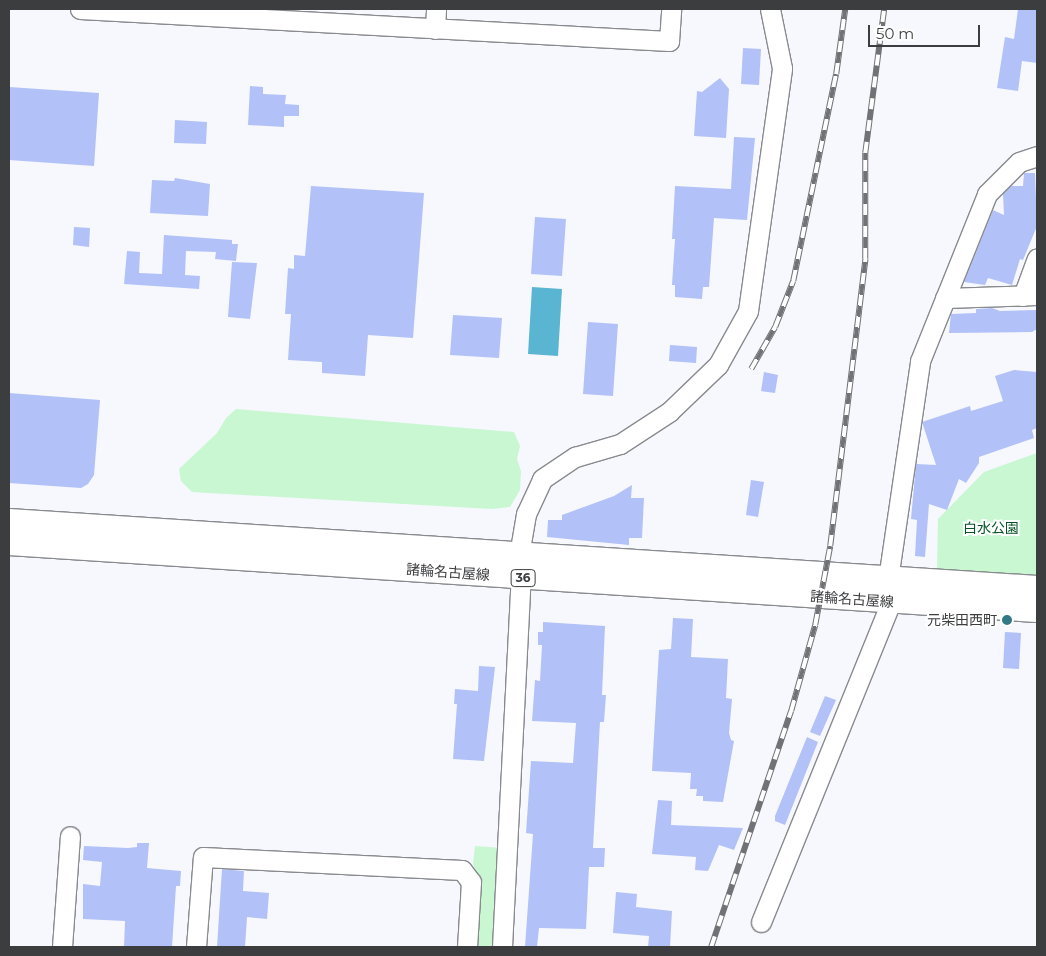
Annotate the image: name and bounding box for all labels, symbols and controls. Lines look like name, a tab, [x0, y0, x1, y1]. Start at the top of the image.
scale bar	[871, 15, 984, 47]
text: 50 m	[876, 24, 914, 43]
park label: 白水公園	[963, 520, 1019, 536]
street label: 諸輪名古屋線	[406, 561, 490, 583]
road number: 36	[510, 568, 536, 588]
street label: 諸輪名古屋線	[810, 588, 894, 610]
place label: 元柴田西町	[927, 612, 997, 628]
marker: 元柴田西町	[1001, 614, 1013, 626]

